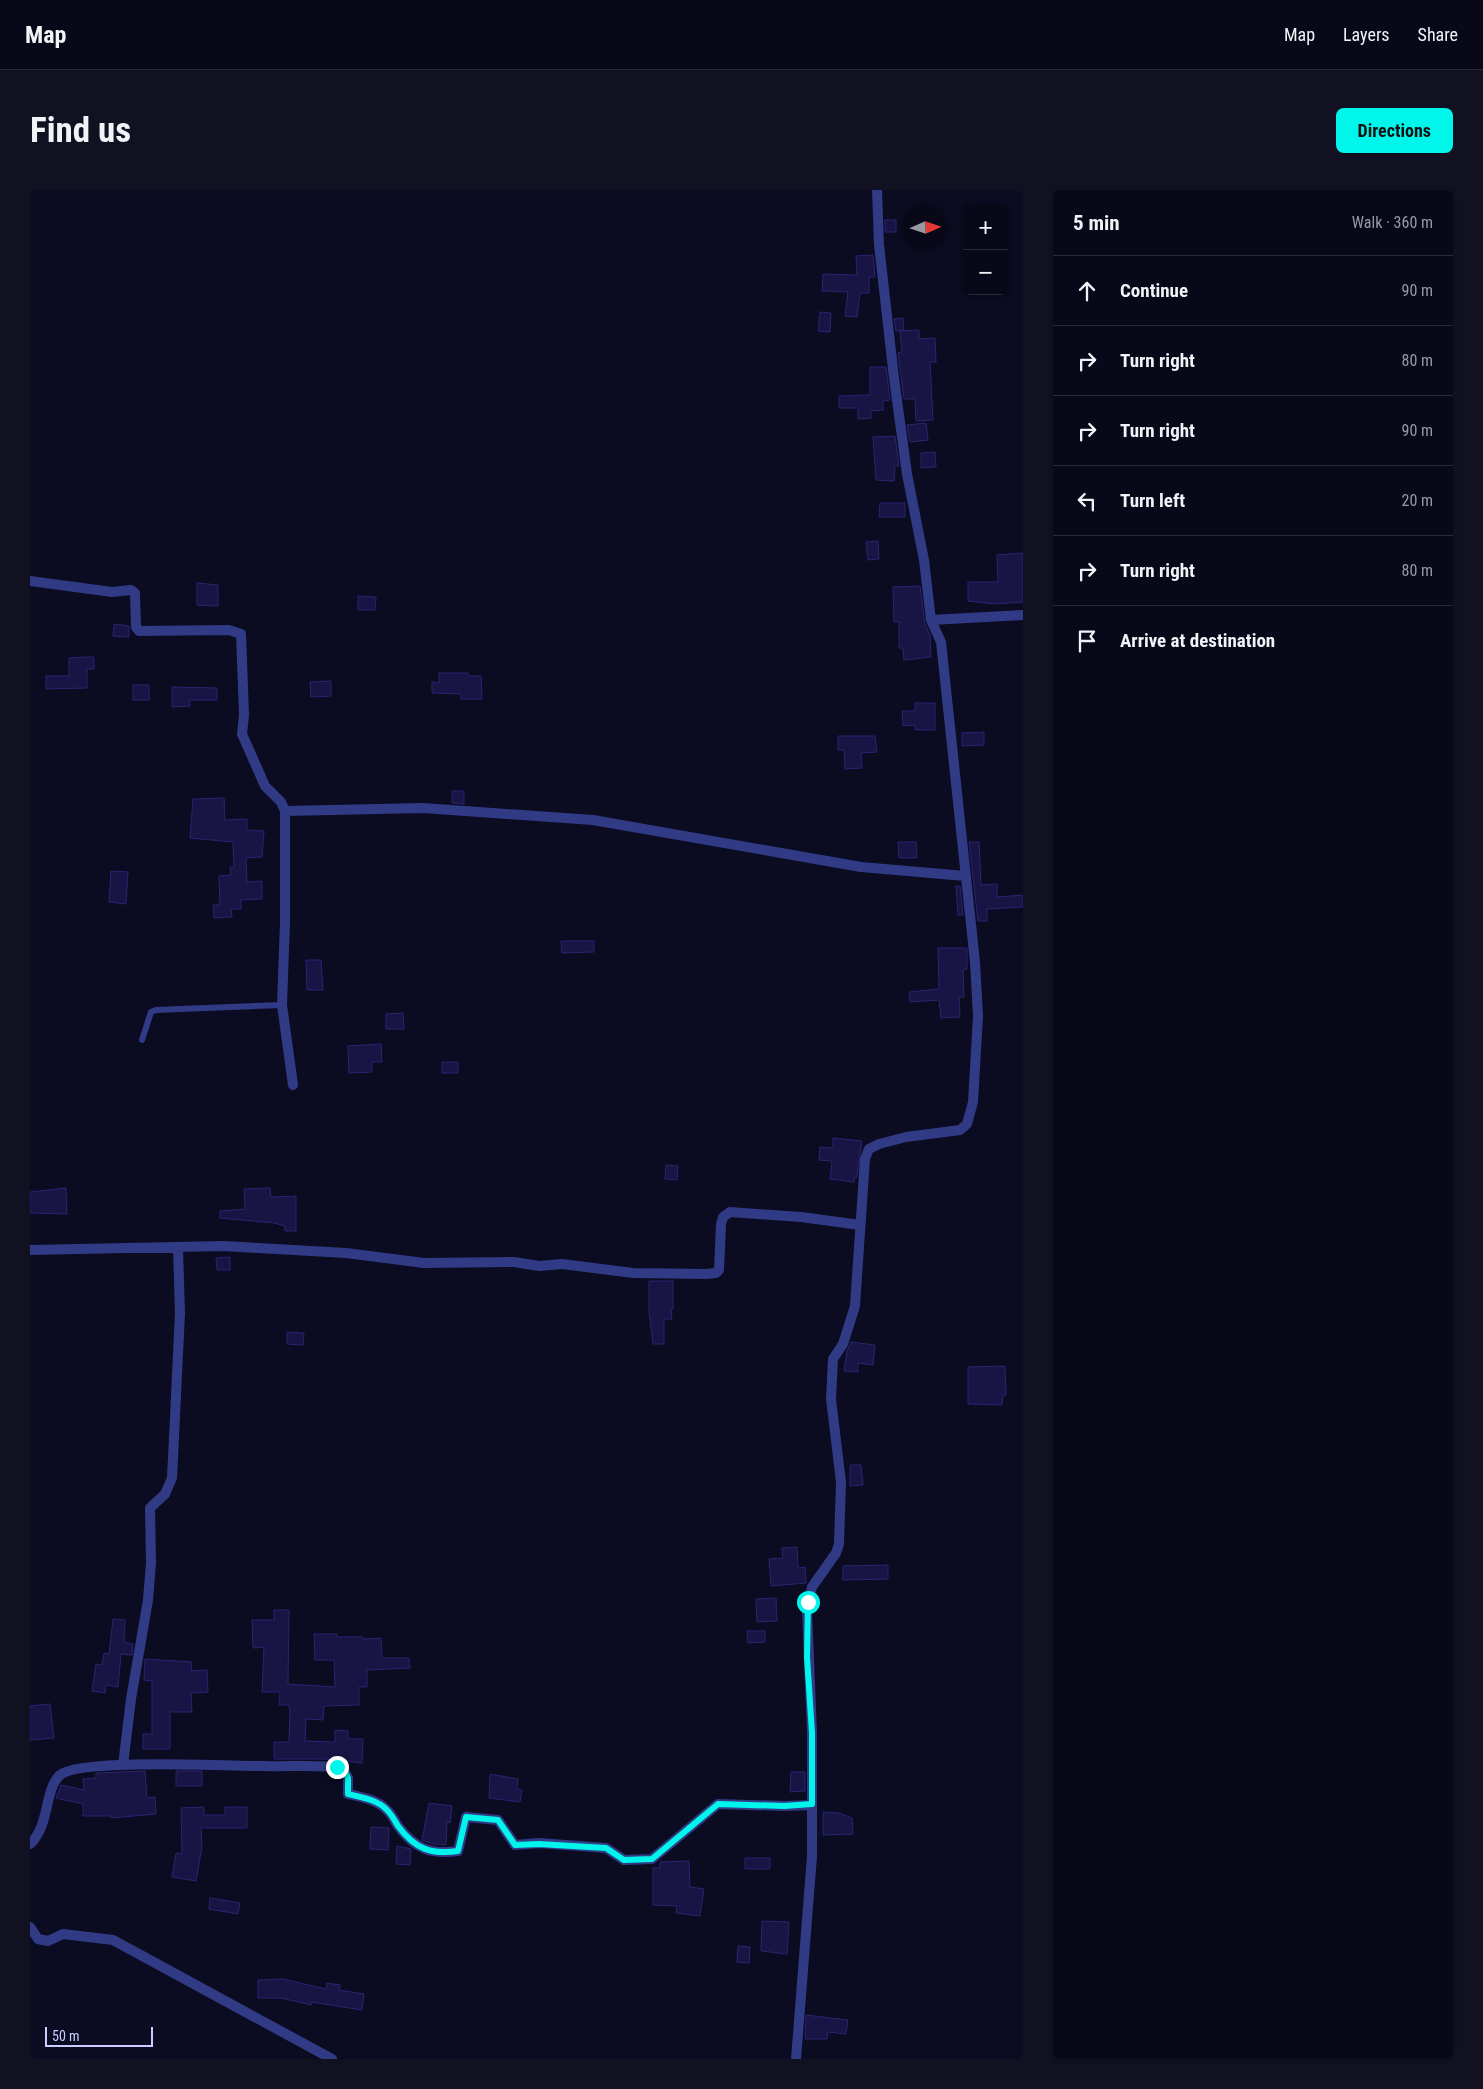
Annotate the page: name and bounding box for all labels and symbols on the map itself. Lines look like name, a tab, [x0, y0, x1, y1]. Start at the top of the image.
north arrow	[903, 205, 948, 250]
route start	[797, 1591, 820, 1614]
route end	[326, 1756, 349, 1779]
scale bar	[45, 2024, 152, 2047]

